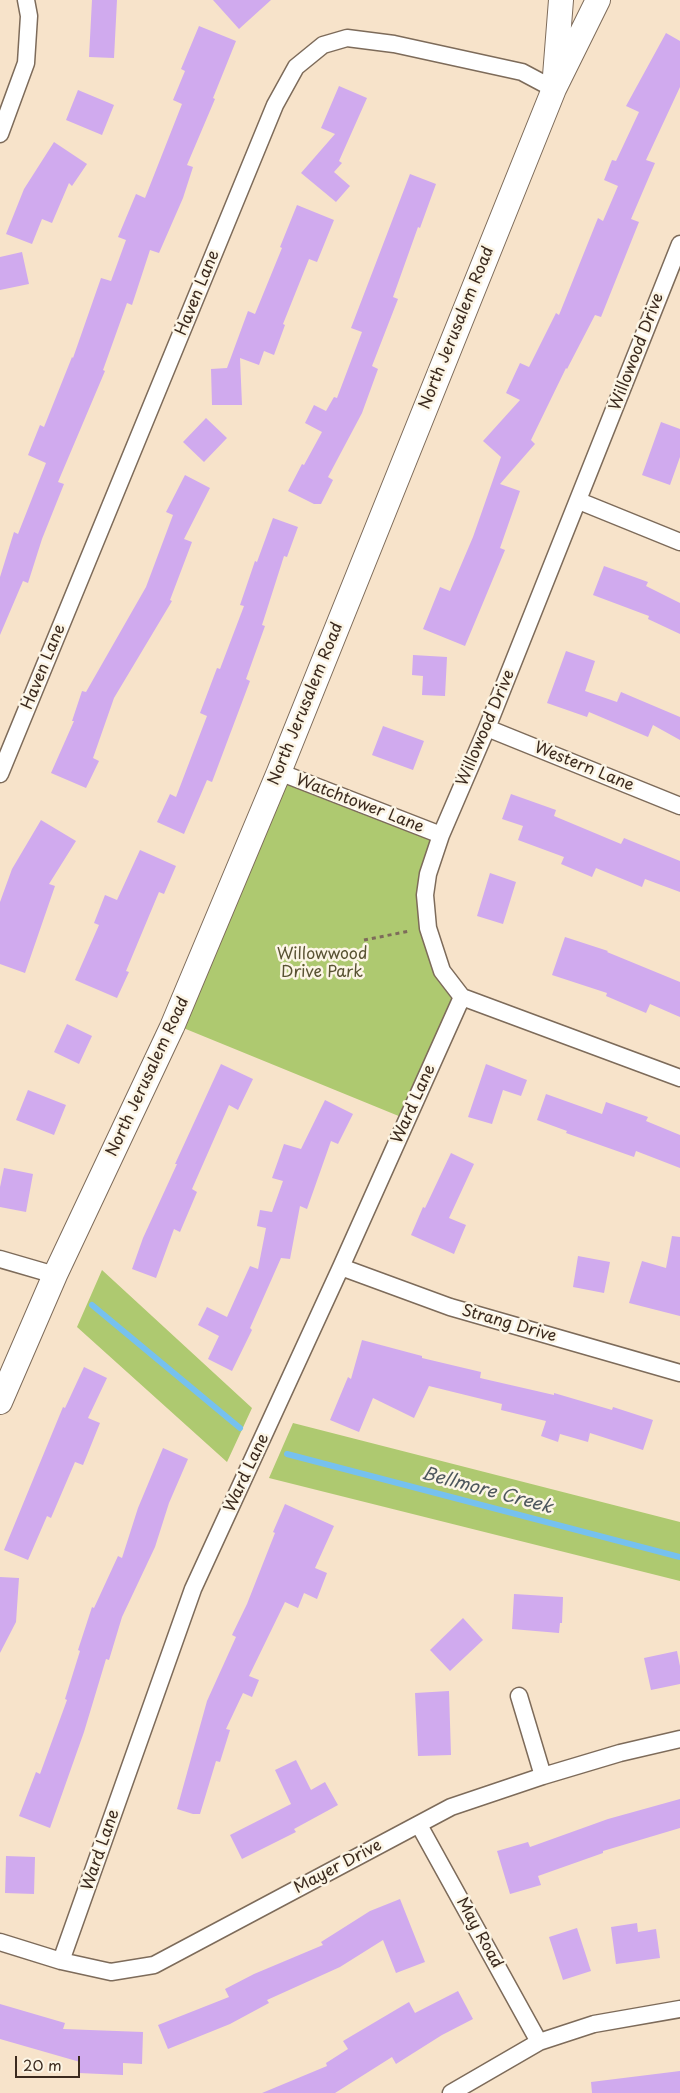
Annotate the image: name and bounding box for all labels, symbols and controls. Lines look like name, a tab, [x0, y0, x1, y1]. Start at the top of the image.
street label: North Jerusalem Road	[416, 244, 498, 412]
street label: Haven Lane	[172, 247, 224, 339]
street label: Willowood Drive	[606, 291, 668, 413]
street label: North Jerusalem Road	[265, 620, 347, 788]
street label: Haven Lane	[18, 621, 70, 713]
street label: Willowood Drive	[453, 667, 519, 789]
street label: Western Lane	[531, 738, 637, 796]
street label: Watchtower Lane	[293, 771, 427, 837]
park label: Willowwood Drive Park	[277, 945, 367, 983]
street label: North Jerusalem Road	[103, 994, 193, 1160]
street label: Ward Lane	[388, 1062, 440, 1146]
street label: Strang Drive	[459, 1301, 559, 1347]
street label: Ward Lane	[220, 1431, 274, 1515]
water label: Bellmore Creek	[419, 1463, 555, 1519]
street label: Ward Lane	[78, 1807, 124, 1893]
street label: Mayer Drive	[291, 1836, 385, 1898]
street label: May Road	[452, 1894, 506, 1972]
scale bar	[18, 2046, 82, 2078]
text: 20 m	[23, 2053, 62, 2076]

